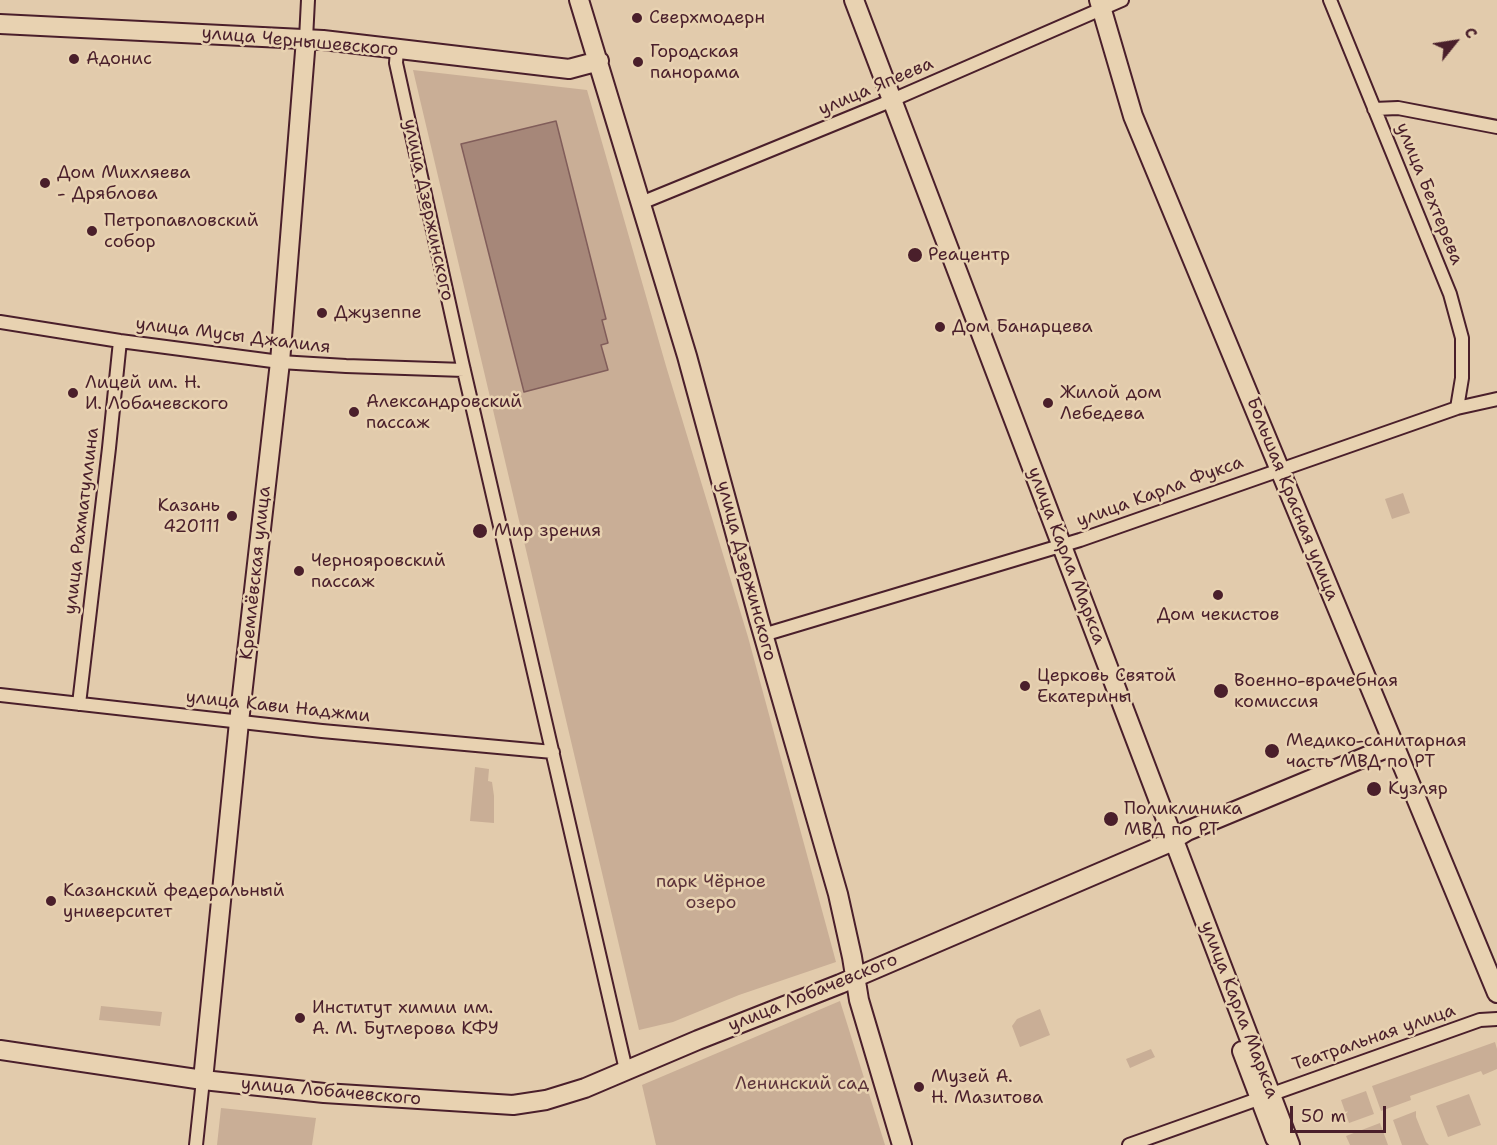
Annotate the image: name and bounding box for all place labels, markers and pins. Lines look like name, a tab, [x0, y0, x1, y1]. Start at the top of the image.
place label: Сверхмодерн	[649, 7, 765, 29]
marker: Сверхмодерн	[630, 11, 644, 25]
place label: Городская панорама	[650, 41, 740, 84]
place label: Адонис	[86, 48, 152, 70]
marker: Адонис	[67, 52, 81, 66]
marker: Городская панорама	[631, 55, 645, 69]
place label: Дом Михляева - Дряблова	[57, 162, 191, 204]
marker: Дом Михляева - Дряблова	[38, 176, 52, 190]
place label: Петропавловский собор	[104, 210, 258, 252]
marker: Петропавловский собор	[85, 224, 99, 238]
place label: Реацентр	[928, 244, 1010, 266]
marker: Реацентр	[906, 246, 924, 264]
place label: Джузеппе	[334, 302, 422, 324]
marker: Джузеппе	[315, 306, 329, 320]
place label: Дом Банарцева	[952, 316, 1093, 338]
marker: Дом Банарцева	[933, 320, 947, 334]
place label: Лицей им. Н. И. Лобачевского	[85, 372, 228, 415]
place label: Жилой дом Лебедева	[1060, 382, 1162, 424]
marker: Лицей им. Н. И. Лобачевского	[66, 386, 80, 400]
place label: Александровский пассаж	[366, 391, 522, 434]
marker: Жилой дом Лебедева	[1041, 396, 1055, 410]
marker: Александровский пассаж	[347, 405, 361, 419]
place label: Казань 420111	[158, 495, 220, 538]
marker: Казань 420111	[225, 509, 239, 523]
place label: Мир зрения	[494, 520, 601, 542]
marker: Мир зрения	[471, 522, 489, 540]
place label: Чернояровский пассаж	[311, 550, 445, 592]
marker: Чернояровский пассаж	[292, 564, 306, 578]
marker: Дом чекистов	[1211, 588, 1225, 602]
place label: Дом чекистов	[1157, 604, 1279, 626]
place label: Церковь Святой Екатерины	[1037, 665, 1176, 708]
place label: Военно-врачебная комиссия	[1234, 670, 1398, 712]
marker: Церковь Святой Екатерины	[1018, 679, 1032, 693]
marker: Военно-врачебная комиссия	[1212, 682, 1230, 700]
place label: Медико-санитарная часть МВД по РТ	[1286, 730, 1467, 772]
marker: Медико-санитарная часть МВД по РТ	[1263, 742, 1281, 760]
place label: Кузляр	[1388, 778, 1448, 800]
marker: Кузляр	[1365, 780, 1383, 798]
place label: Поликлиника МВД по РТ	[1124, 798, 1242, 840]
marker: Поликлиника МВД по РТ	[1102, 810, 1120, 828]
place label: Казанский федеральный университет	[63, 880, 285, 922]
marker: Казанский федеральный университет	[44, 894, 58, 908]
place label: Институт химии им. А. М. Бутлерова КФУ	[312, 997, 499, 1040]
marker: Институт химии им. А. М. Бутлерова КФУ	[293, 1011, 307, 1025]
place label: Музей А. Н. Мазитова	[931, 1066, 1043, 1108]
marker: Музей А. Н. Мазитова	[912, 1080, 926, 1094]

